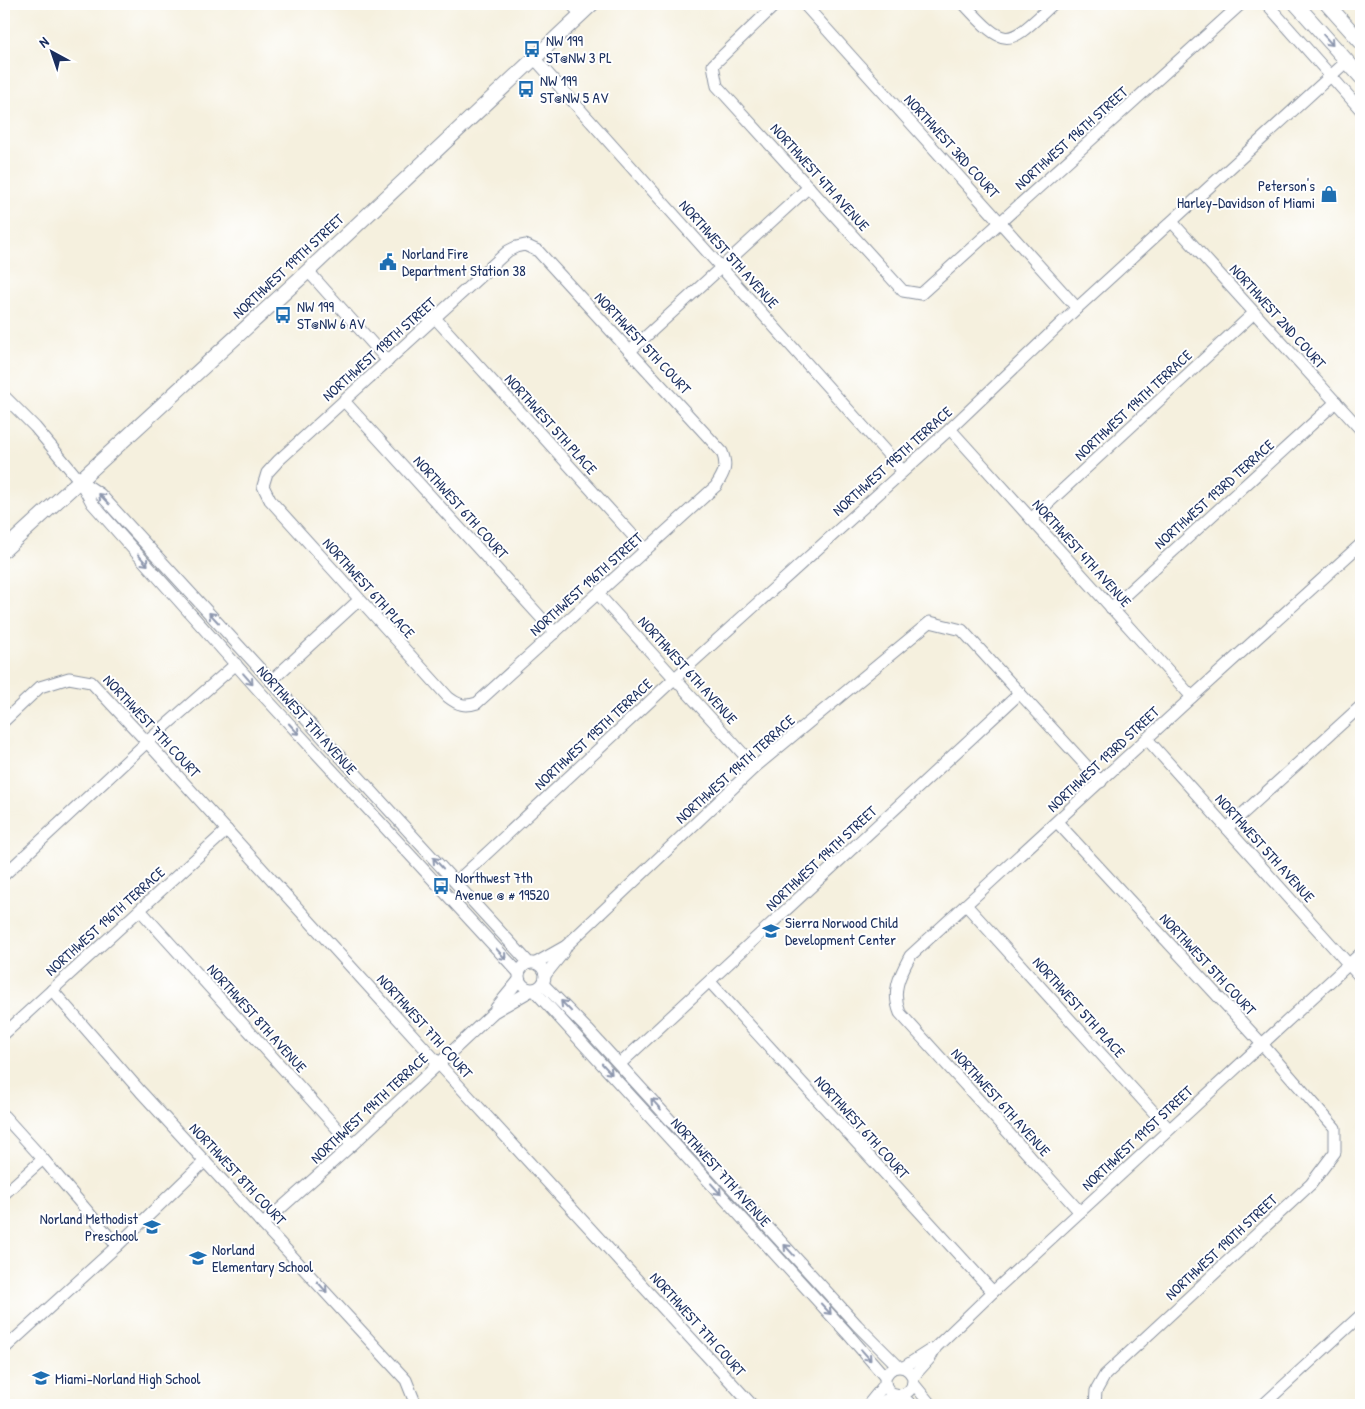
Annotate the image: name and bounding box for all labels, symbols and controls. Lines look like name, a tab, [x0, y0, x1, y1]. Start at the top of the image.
north arrow	[28, 28, 78, 78]
place label: NW 199 ST@NW 3 PL	[546, 30, 612, 68]
text: N	[34, 32, 53, 51]
one-way arrow	[1322, 34, 1334, 47]
bus stop icon: NW 199 ST@NW 3 PL	[522, 39, 542, 59]
place label: NW 199 ST@NW 5 AV	[540, 70, 609, 108]
bus stop icon: NW 199 ST@NW 5 AV	[516, 79, 536, 99]
street label: NORTHWEST 196TH STREET	[1010, 81, 1133, 195]
street label: NORTHWEST 3RD COURT	[900, 89, 1005, 203]
street label: NORTHWEST 4TH AVENUE	[766, 118, 874, 236]
place label: Peterson's Harley-Davidson of Miami	[1177, 175, 1315, 213]
shop icon: Peterson's Harley-Davidson of Miami	[1319, 184, 1339, 204]
street label: NORTHWEST 5TH AVENUE	[675, 195, 784, 313]
street label: NORTHWEST 199TH STREET	[228, 208, 349, 323]
place label: Norland Fire Department Station 38	[402, 243, 526, 281]
public building icon: Norland Fire Department Station 38	[378, 252, 398, 272]
street label: NORTHWEST 2ND COURT	[1225, 259, 1331, 374]
street label: NORTHWEST 5TH COURT	[590, 287, 697, 399]
street label: NORTHWEST 198TH STREET	[318, 292, 441, 406]
place label: NW 199 ST@NW 6 AV	[297, 296, 366, 334]
bus stop icon: NW 199 ST@NW 6 AV	[273, 305, 293, 325]
street label: NORTHWEST 194TH TERRACE	[1070, 345, 1197, 465]
street label: NORTHWEST 5TH PLACE	[500, 369, 602, 479]
street label: NORTHWEST 195TH TERRACE	[828, 401, 957, 521]
street label: NORTHWEST 193RD TERRACE	[1149, 434, 1279, 554]
street label: NORTHWEST 6TH COURT	[409, 451, 514, 564]
one-way arrow	[98, 493, 110, 505]
street label: NORTHWEST 4TH AVENUE	[1028, 494, 1136, 612]
street label: NORTHWEST 196TH STREET	[525, 527, 648, 641]
street label: NORTHWEST 6TH PLACE	[318, 533, 420, 643]
one-way arrow	[137, 553, 148, 566]
street label: NORTHWEST 6TH AVENUE	[634, 611, 743, 729]
one-way arrow	[208, 612, 220, 625]
street label: NORTHWEST 7TH AVENUE	[252, 661, 362, 780]
street label: NORTHWEST 7TH COURT	[99, 670, 206, 783]
one-way arrow	[243, 672, 254, 685]
street label: NORTHWEST 195TH TERRACE	[529, 673, 657, 794]
street label: NORTHWEST 193RD STREET	[1042, 701, 1164, 817]
street label: NORTHWEST 194TH TERRACE	[671, 709, 799, 828]
one-way arrow	[288, 722, 300, 735]
street label: NORTHWEST 5TH AVENUE	[1211, 789, 1320, 907]
street label: NORTHWEST 194TH STREET	[761, 800, 882, 915]
one-way arrow	[433, 856, 444, 869]
street label: NORTHWEST 196TH TERRACE	[41, 861, 170, 980]
place label: Northwest 7th Avenue @ # 19520	[455, 867, 550, 905]
bus stop icon: Northwest 7th Avenue @ # 19520	[431, 876, 451, 896]
street label: NORTHWEST 5TH COURT	[1155, 908, 1262, 1020]
place label: Sierra Norwood Child Development Center	[785, 912, 898, 950]
school or university icon: Sierra Norwood Child Development Center	[761, 921, 781, 941]
one-way arrow	[495, 948, 507, 961]
street label: NORTHWEST 5TH PLACE	[1028, 952, 1130, 1062]
street label: NORTHWEST 8TH AVENUE	[202, 959, 312, 1077]
street label: NORTHWEST 7TH COURT	[372, 969, 478, 1084]
one-way arrow	[560, 1000, 572, 1012]
street label: NORTHWEST 6TH AVENUE	[947, 1043, 1056, 1161]
street label: NORTHWEST 194TH TERRACE	[306, 1048, 433, 1168]
one-way arrow	[601, 1062, 613, 1075]
street label: NORTHWEST 6TH COURT	[810, 1071, 915, 1184]
street label: NORTHWEST 191ST STREET	[1077, 1080, 1198, 1195]
one-way arrow	[651, 1098, 662, 1111]
street label: NORTHWEST 7TH AVENUE	[666, 1113, 776, 1232]
street label: NORTHWEST 8TH COURT	[185, 1118, 292, 1231]
one-way arrow	[710, 1183, 722, 1196]
street label: NORTHWEST 190TH STREET	[1160, 1189, 1282, 1305]
place label: Norland Methodist Preschool	[40, 1208, 139, 1246]
school or university icon: Norland Methodist Preschool	[142, 1217, 162, 1237]
place label: Norland Elementary School	[212, 1239, 313, 1277]
one-way arrow	[783, 1244, 795, 1257]
school or university icon: Norland Elementary School	[188, 1248, 208, 1268]
street label: NORTHWEST 7TH COURT	[645, 1267, 751, 1382]
one-way arrow	[316, 1281, 328, 1294]
one-way arrow	[820, 1303, 832, 1316]
one-way arrow	[861, 1348, 872, 1361]
school or university icon: Miami-Norland High School	[31, 1368, 51, 1388]
place label: Miami-Norland High School	[55, 1368, 200, 1389]

